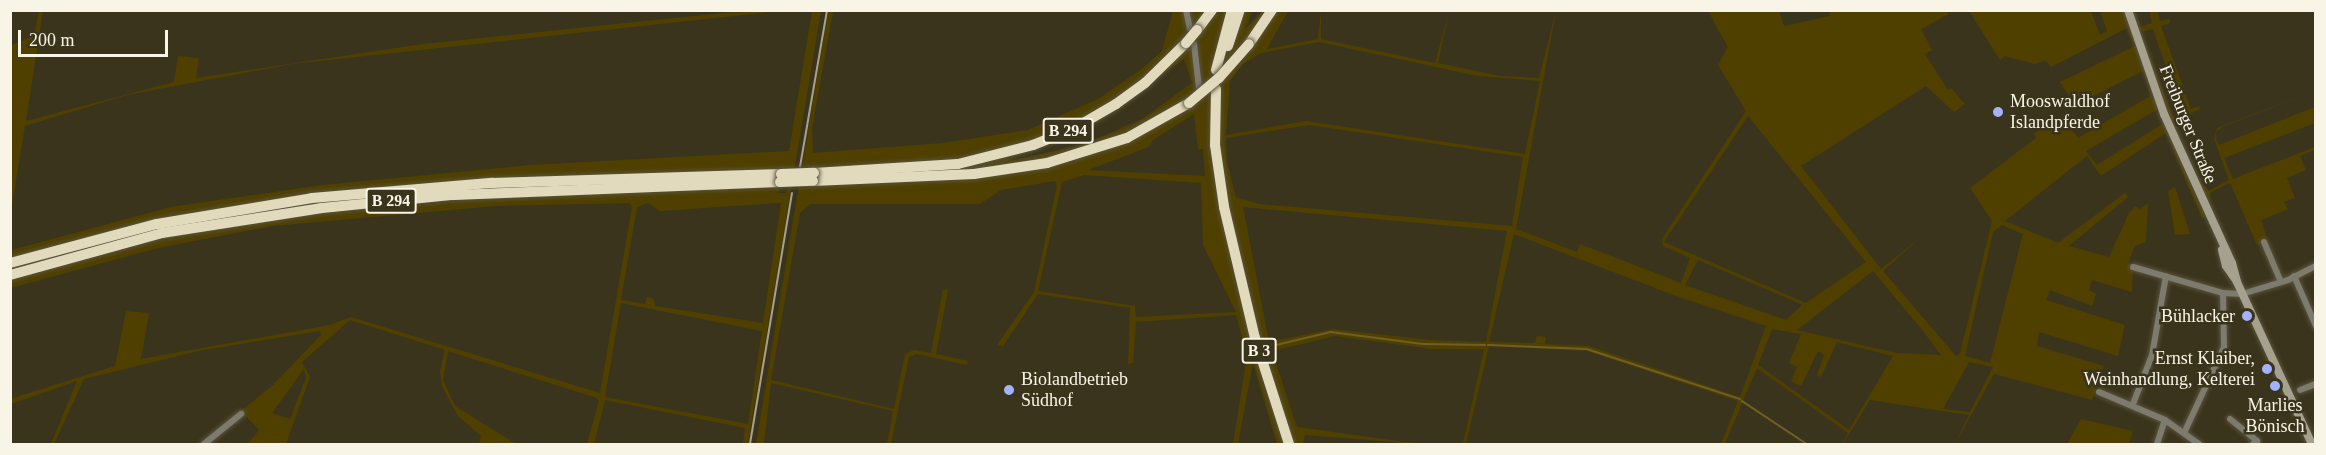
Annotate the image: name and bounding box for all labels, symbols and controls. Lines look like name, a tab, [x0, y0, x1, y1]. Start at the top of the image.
scale bar	[21, 18, 171, 56]
text: 200 m	[29, 30, 75, 50]
street label: Freiburger Straße	[2154, 61, 2222, 187]
place label: Mooswaldhof Islandpferde	[2010, 91, 2110, 134]
marker: Mooswaldhof Islandpferde	[1991, 105, 2005, 119]
road number: B 294	[1042, 118, 1094, 144]
road number: B 294	[366, 188, 416, 214]
place label: Bühlacker	[2161, 305, 2235, 327]
marker: Bühlacker	[2240, 309, 2254, 323]
road number: B 3	[1241, 338, 1277, 364]
place label: Ernst Klaiber, Weinhandlung, Kelterei	[2084, 348, 2255, 391]
marker: Ernst Klaiber, Weinhandlung, Kelterei	[2260, 362, 2274, 376]
place label: Biolandbetrieb Südhof	[1021, 369, 1128, 412]
marker: Marlies Bönisch	[2268, 379, 2282, 393]
marker: Biolandbetrieb Südhof	[1002, 383, 1016, 397]
place label: Marlies Bönisch	[2245, 395, 2305, 438]

